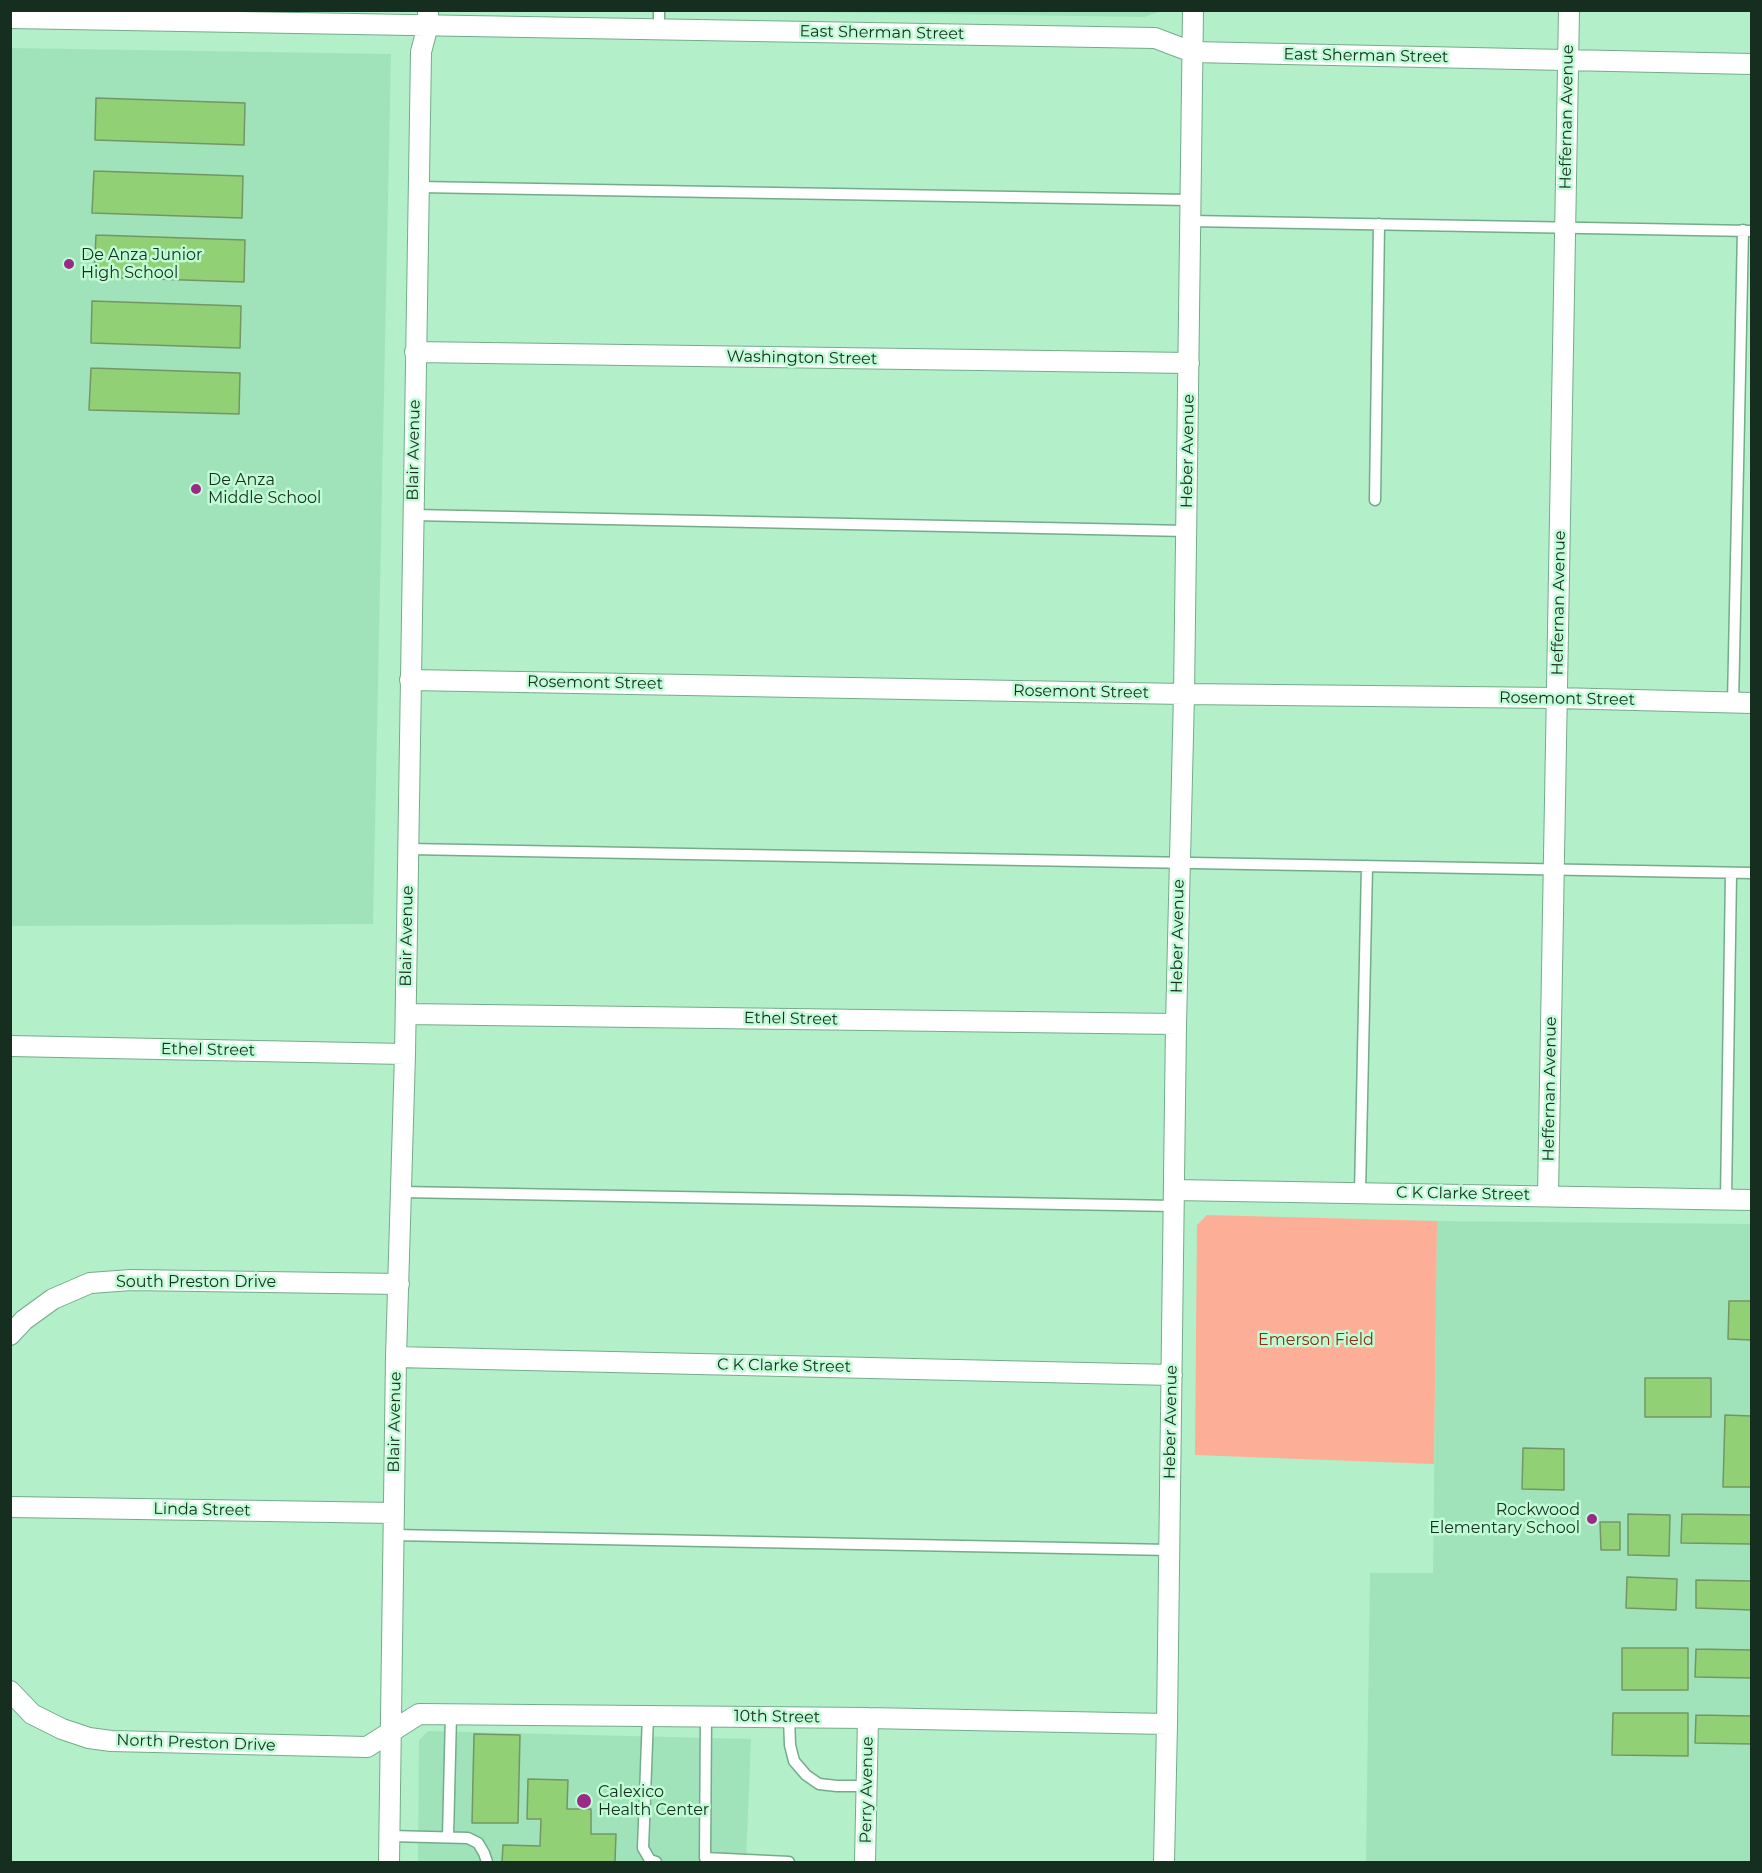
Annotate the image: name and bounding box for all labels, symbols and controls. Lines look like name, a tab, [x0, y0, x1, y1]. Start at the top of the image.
street label: East Sherman Street	[799, 22, 965, 44]
street label: Heffernan Avenue	[1556, 44, 1578, 190]
street label: East Sherman Street	[1283, 45, 1449, 67]
place label: De Anza Junior High School	[81, 245, 203, 283]
marker: De Anza Junior High School	[62, 257, 76, 271]
street label: Washington Street	[727, 347, 877, 369]
street label: Heber Avenue	[1177, 394, 1199, 508]
street label: Blair Avenue	[404, 399, 424, 501]
place label: De Anza Middle School	[208, 470, 321, 508]
marker: De Anza Middle School	[189, 482, 203, 496]
street label: Heffernan Avenue	[1548, 530, 1570, 676]
street label: Rosemont Street	[527, 672, 663, 694]
street label: Rosemont Street	[1013, 681, 1149, 703]
street label: Rosemont Street	[1499, 688, 1635, 710]
street label: Heber Avenue	[1167, 879, 1189, 993]
street label: Blair Avenue	[397, 885, 417, 987]
street label: Ethel Street	[744, 1009, 838, 1029]
street label: Heffernan Avenue	[1539, 1016, 1561, 1162]
street label: Ethel Street	[161, 1040, 255, 1060]
street label: C K Clarke Street	[1396, 1183, 1530, 1205]
street label: South Preston Drive	[116, 1272, 276, 1292]
park label: Emerson Field	[1258, 1330, 1374, 1350]
street label: C K Clarke Street	[717, 1355, 851, 1377]
street label: Heber Avenue	[1160, 1365, 1182, 1479]
street label: Blair Avenue	[385, 1371, 405, 1473]
street label: Linda Street	[153, 1500, 251, 1520]
place label: Rockwood Elementary School	[1429, 1500, 1580, 1538]
marker: Rockwood Elementary School	[1585, 1512, 1599, 1526]
street label: 10th Street	[734, 1707, 820, 1727]
street label: North Preston Drive	[116, 1731, 276, 1755]
street label: Perry Avenue	[856, 1736, 878, 1844]
place label: Calexico Health Center	[598, 1782, 709, 1820]
marker: Calexico Health Center	[575, 1792, 593, 1810]

